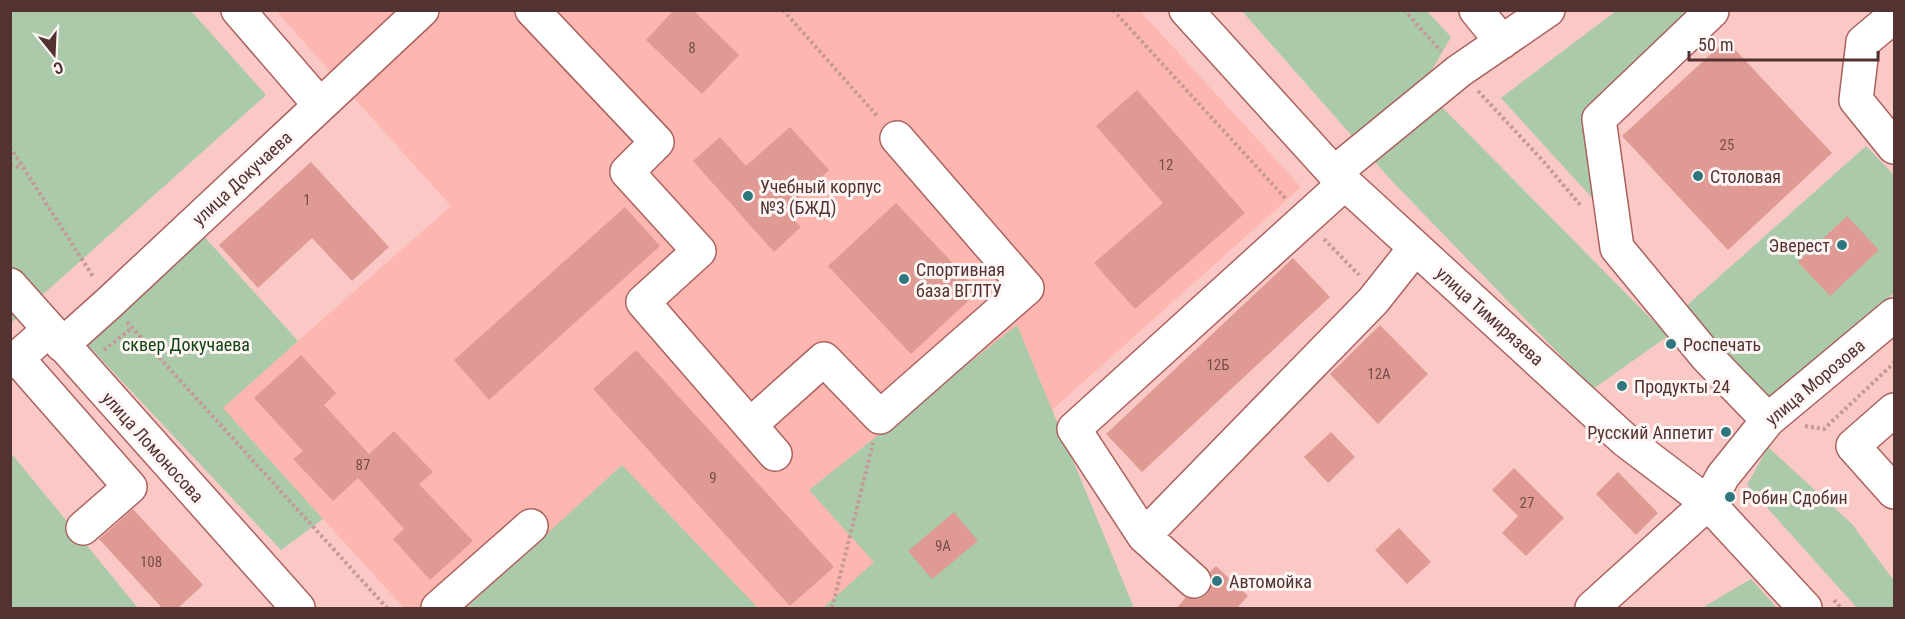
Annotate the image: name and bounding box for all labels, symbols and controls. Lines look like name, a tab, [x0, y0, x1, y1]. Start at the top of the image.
north arrow	[24, 24, 84, 84]
scale bar	[1689, 24, 1878, 62]
text: 50 m	[1698, 34, 1733, 55]
house number: 8	[688, 39, 696, 57]
text: С	[51, 57, 66, 78]
street label: улица Докучаева	[188, 127, 296, 229]
house number: 25	[1720, 136, 1734, 154]
house number: 12	[1159, 156, 1173, 174]
place label: Столовая	[1710, 166, 1781, 187]
marker: Столовая	[1691, 169, 1705, 183]
place label: Учебный корпус №3 (БЖД)	[760, 176, 881, 219]
marker: Учебный корпус №3 (БЖД)	[741, 189, 755, 203]
house number: 1	[303, 191, 311, 209]
place label: Эверест	[1769, 235, 1830, 256]
marker: Эверест	[1835, 238, 1849, 252]
place label: Спортивная база ВГЛТУ	[916, 259, 1005, 301]
street label: улица Тимирязева	[1432, 262, 1548, 370]
marker: Спортивная база ВГЛТУ	[897, 272, 911, 286]
park label: сквер Докучаева	[122, 334, 250, 355]
place label: Роспечать	[1683, 334, 1761, 355]
street label: улица Морозова	[1761, 334, 1869, 430]
marker: Роспечать	[1664, 337, 1678, 351]
house number: 12Б	[1206, 356, 1230, 374]
house number: 12А	[1367, 365, 1391, 383]
place label: Продукты 24	[1634, 376, 1730, 397]
marker: Продукты 24	[1615, 379, 1629, 393]
street label: улица Ломоносова	[98, 387, 208, 507]
place label: Русский Аппетит	[1587, 422, 1714, 443]
marker: Русский Аппетит	[1719, 425, 1733, 439]
house number: 87	[356, 456, 370, 474]
house number: 9	[709, 469, 717, 487]
place label: Робин Сдобин	[1742, 487, 1848, 508]
marker: Робин Сдобин	[1723, 490, 1737, 504]
house number: 27	[1520, 494, 1534, 512]
house number: 9А	[935, 537, 951, 555]
house number: 108	[140, 553, 162, 571]
place label: Автомойка	[1229, 571, 1312, 592]
marker: Автомойка	[1210, 574, 1224, 588]

